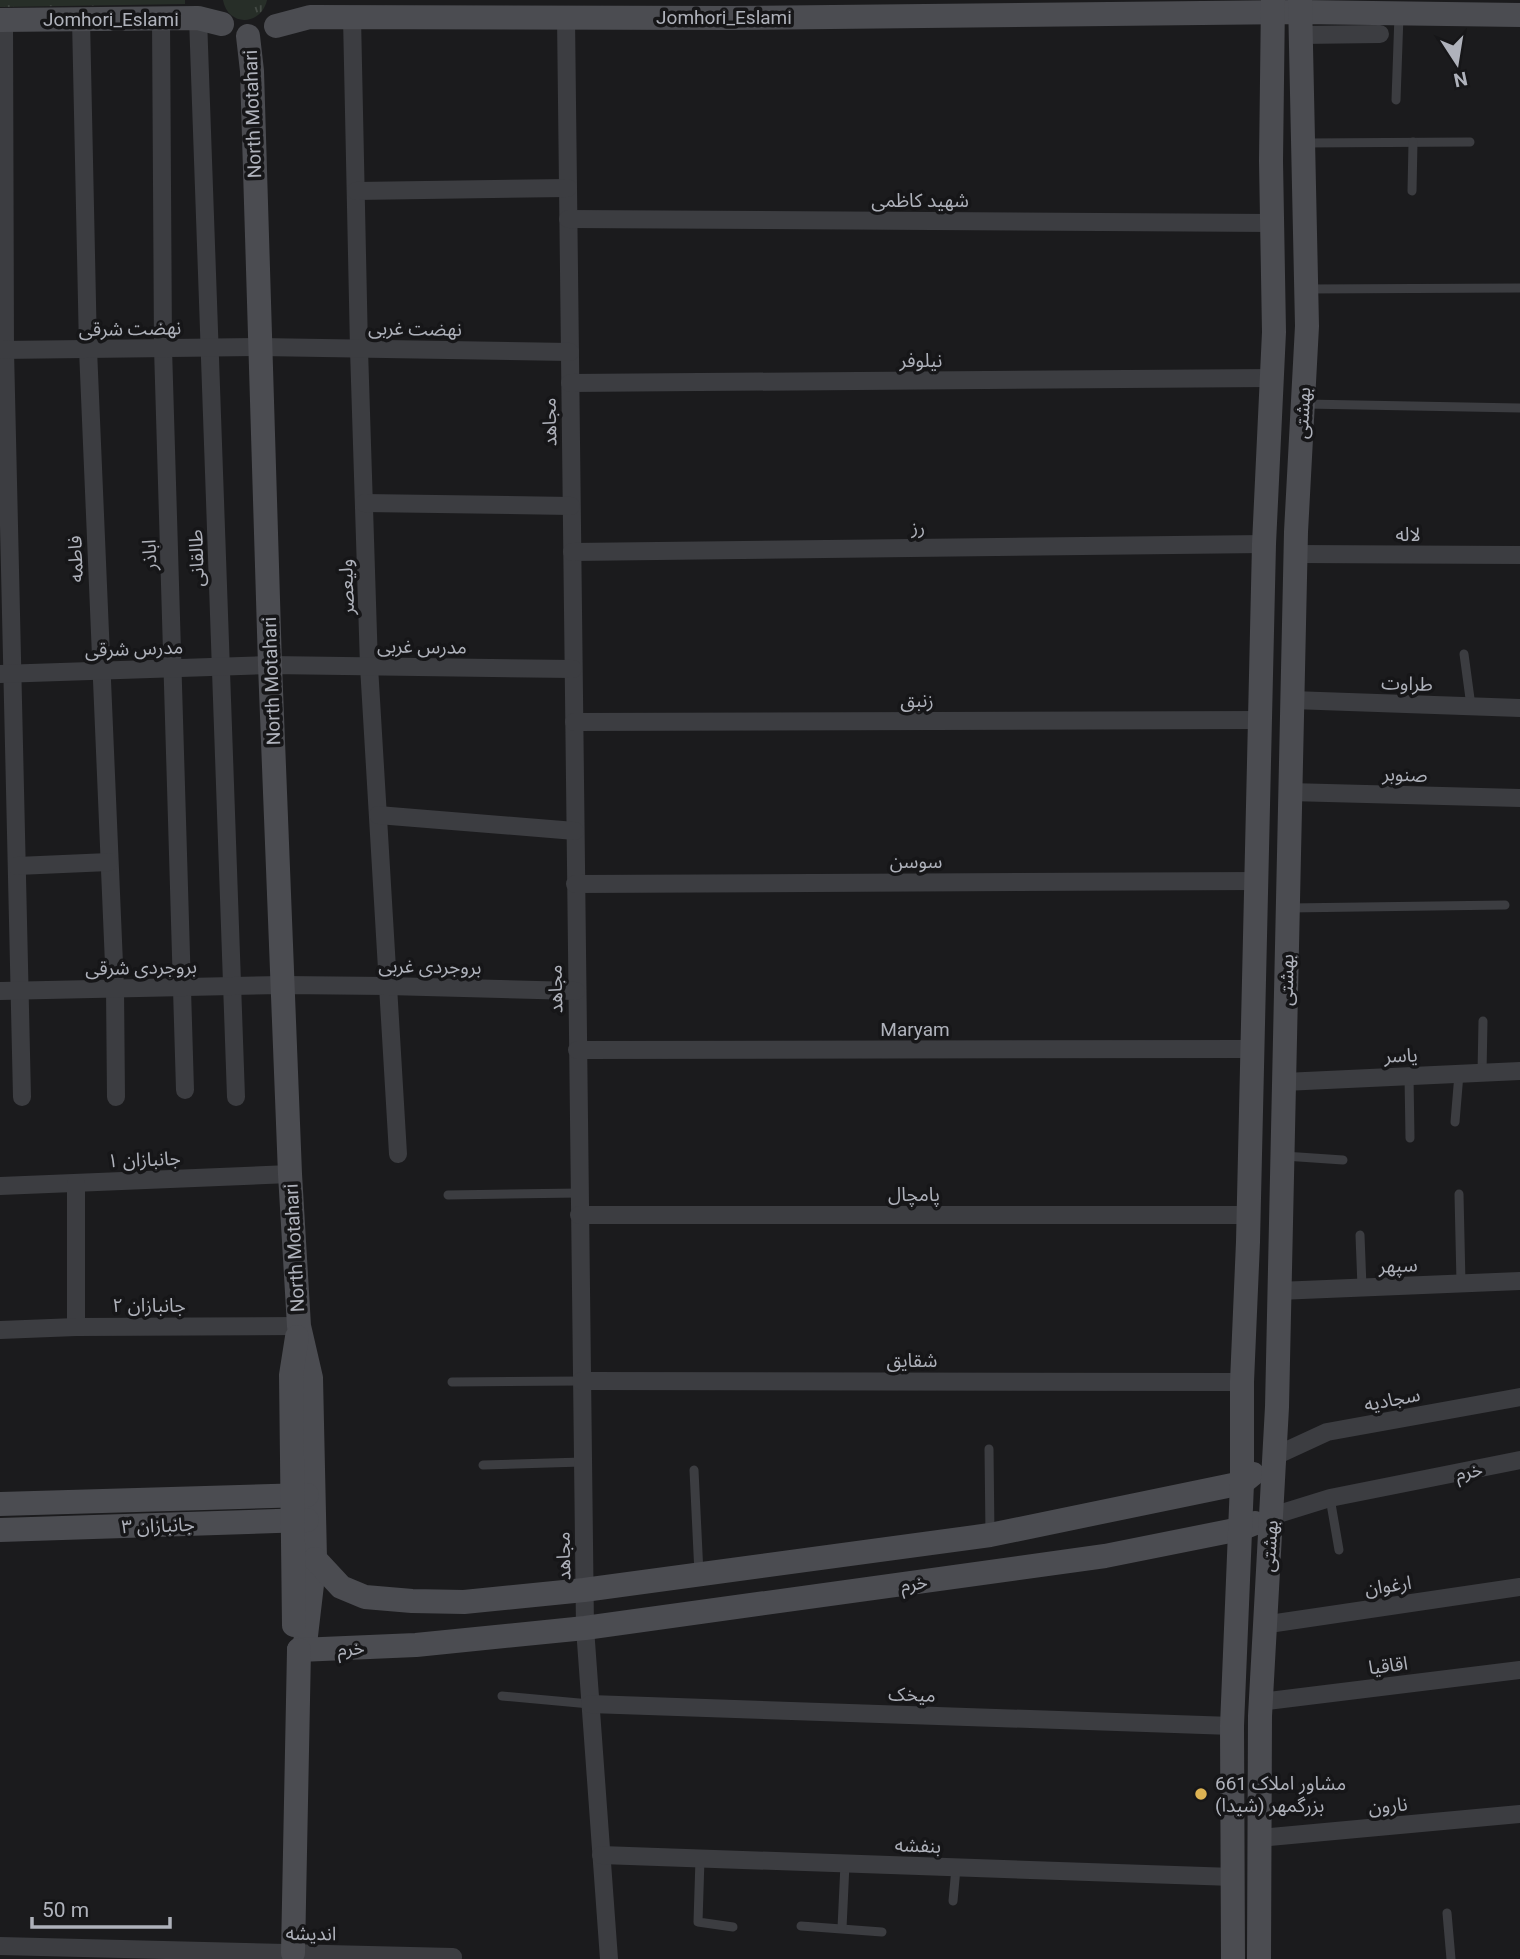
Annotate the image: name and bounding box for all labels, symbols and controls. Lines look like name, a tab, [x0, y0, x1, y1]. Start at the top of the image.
street label: Jomhori_Eslami	[656, 6, 792, 29]
street label: Jomhori_Eslami	[43, 8, 179, 31]
north arrow	[1422, 28, 1492, 98]
street label: North Motahari	[239, 49, 266, 179]
text: N	[1451, 66, 1469, 92]
street label: شهید کاظمی	[871, 189, 969, 212]
street label: نهضت شرقی	[79, 316, 181, 341]
street label: نهضت غربی	[368, 316, 462, 341]
street label: نیلوفر	[899, 349, 942, 372]
street label: بهشتی	[1290, 386, 1315, 440]
street label: مجاهد	[538, 397, 561, 447]
street label: رز	[910, 516, 925, 539]
street label: لاله	[1395, 523, 1421, 546]
street label: طالقانی	[184, 529, 209, 587]
street label: فاطمه	[63, 535, 88, 583]
street label: اباذر	[137, 539, 162, 572]
street label: ولیعصر	[334, 559, 359, 616]
street label: North Motahari	[258, 616, 285, 746]
street label: مدرس غربی	[377, 634, 467, 659]
street label: مدرس شرقی	[84, 635, 184, 662]
street label: طراوت	[1381, 671, 1433, 696]
street label: زنبق	[900, 689, 934, 712]
street label: صنوبر	[1381, 762, 1428, 787]
street label: سوسن	[890, 850, 942, 873]
street label: بروجردی غربی	[378, 954, 482, 979]
street label: بهشتی	[1275, 954, 1298, 1006]
street label: بروجردی شرقی	[85, 955, 197, 980]
street label: مجاهد	[544, 964, 567, 1014]
street label: Maryam	[880, 1018, 950, 1041]
street label: یاسر	[1383, 1043, 1418, 1068]
street label: جانبازان ۱	[107, 1147, 181, 1172]
street label: North Motahari	[280, 1183, 309, 1313]
street label: پامچال	[888, 1183, 940, 1207]
street label: سپهر	[1377, 1253, 1418, 1279]
street label: جانبازان ۲	[112, 1294, 186, 1317]
street label: شقایق	[887, 1349, 937, 1372]
street label: سجادیه	[1362, 1383, 1422, 1416]
street label: خرم	[1454, 1458, 1485, 1488]
street label: جانبازان ۳	[121, 1513, 195, 1538]
street label: بهشتی	[1256, 1519, 1283, 1573]
street label: مجاهد	[552, 1531, 575, 1581]
street label: خرم	[899, 1570, 930, 1600]
street label: ارغوان	[1363, 1571, 1413, 1600]
street label: خرم	[337, 1636, 365, 1664]
street label: اقاقیا	[1367, 1652, 1409, 1679]
street label: میخک	[888, 1682, 936, 1707]
place label: مشاور املاک 661 بزرگمهر (شیدا)	[1215, 1772, 1346, 1817]
marker: مشاور املاک 661 بزرگمهر (شیدا)	[1193, 1786, 1209, 1802]
street label: نارون	[1368, 1792, 1409, 1819]
street label: بنفشه	[894, 1833, 942, 1858]
scale bar	[32, 1885, 170, 1929]
text: 50 m	[42, 1898, 89, 1922]
street label: اندیشه	[285, 1922, 337, 1945]

